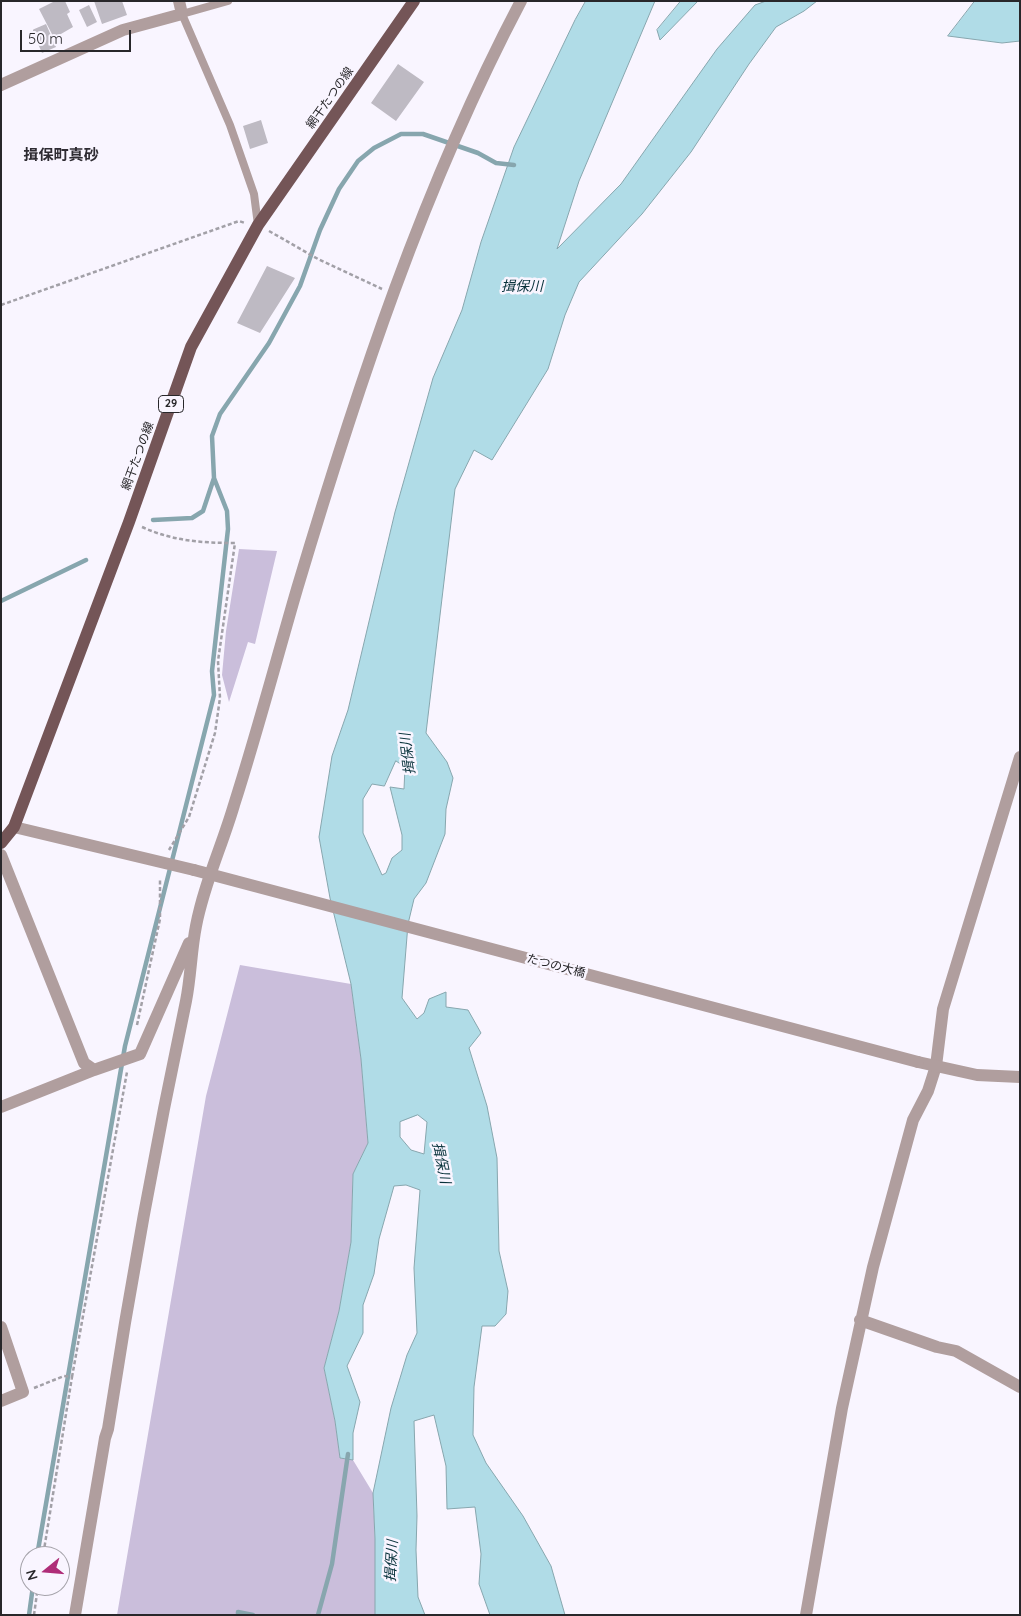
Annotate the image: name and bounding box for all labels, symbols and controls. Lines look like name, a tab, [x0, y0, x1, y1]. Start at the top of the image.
scale bar	[22, 20, 134, 52]
text: 50 m	[28, 29, 63, 48]
street label: 網干たつの線	[303, 64, 357, 132]
district label: 揖保町真砂	[24, 146, 98, 164]
water label: 揖保川	[501, 279, 543, 295]
road number: 29	[158, 396, 184, 412]
street label: 網干たつの線	[119, 420, 157, 492]
water label: 揖保川	[397, 732, 419, 776]
street label: たつの大橋	[525, 951, 587, 981]
water label: 揖保川	[428, 1141, 454, 1185]
water label: 揖保川	[383, 1540, 401, 1582]
north arrow	[20, 1546, 70, 1596]
text: N	[22, 1568, 42, 1583]

